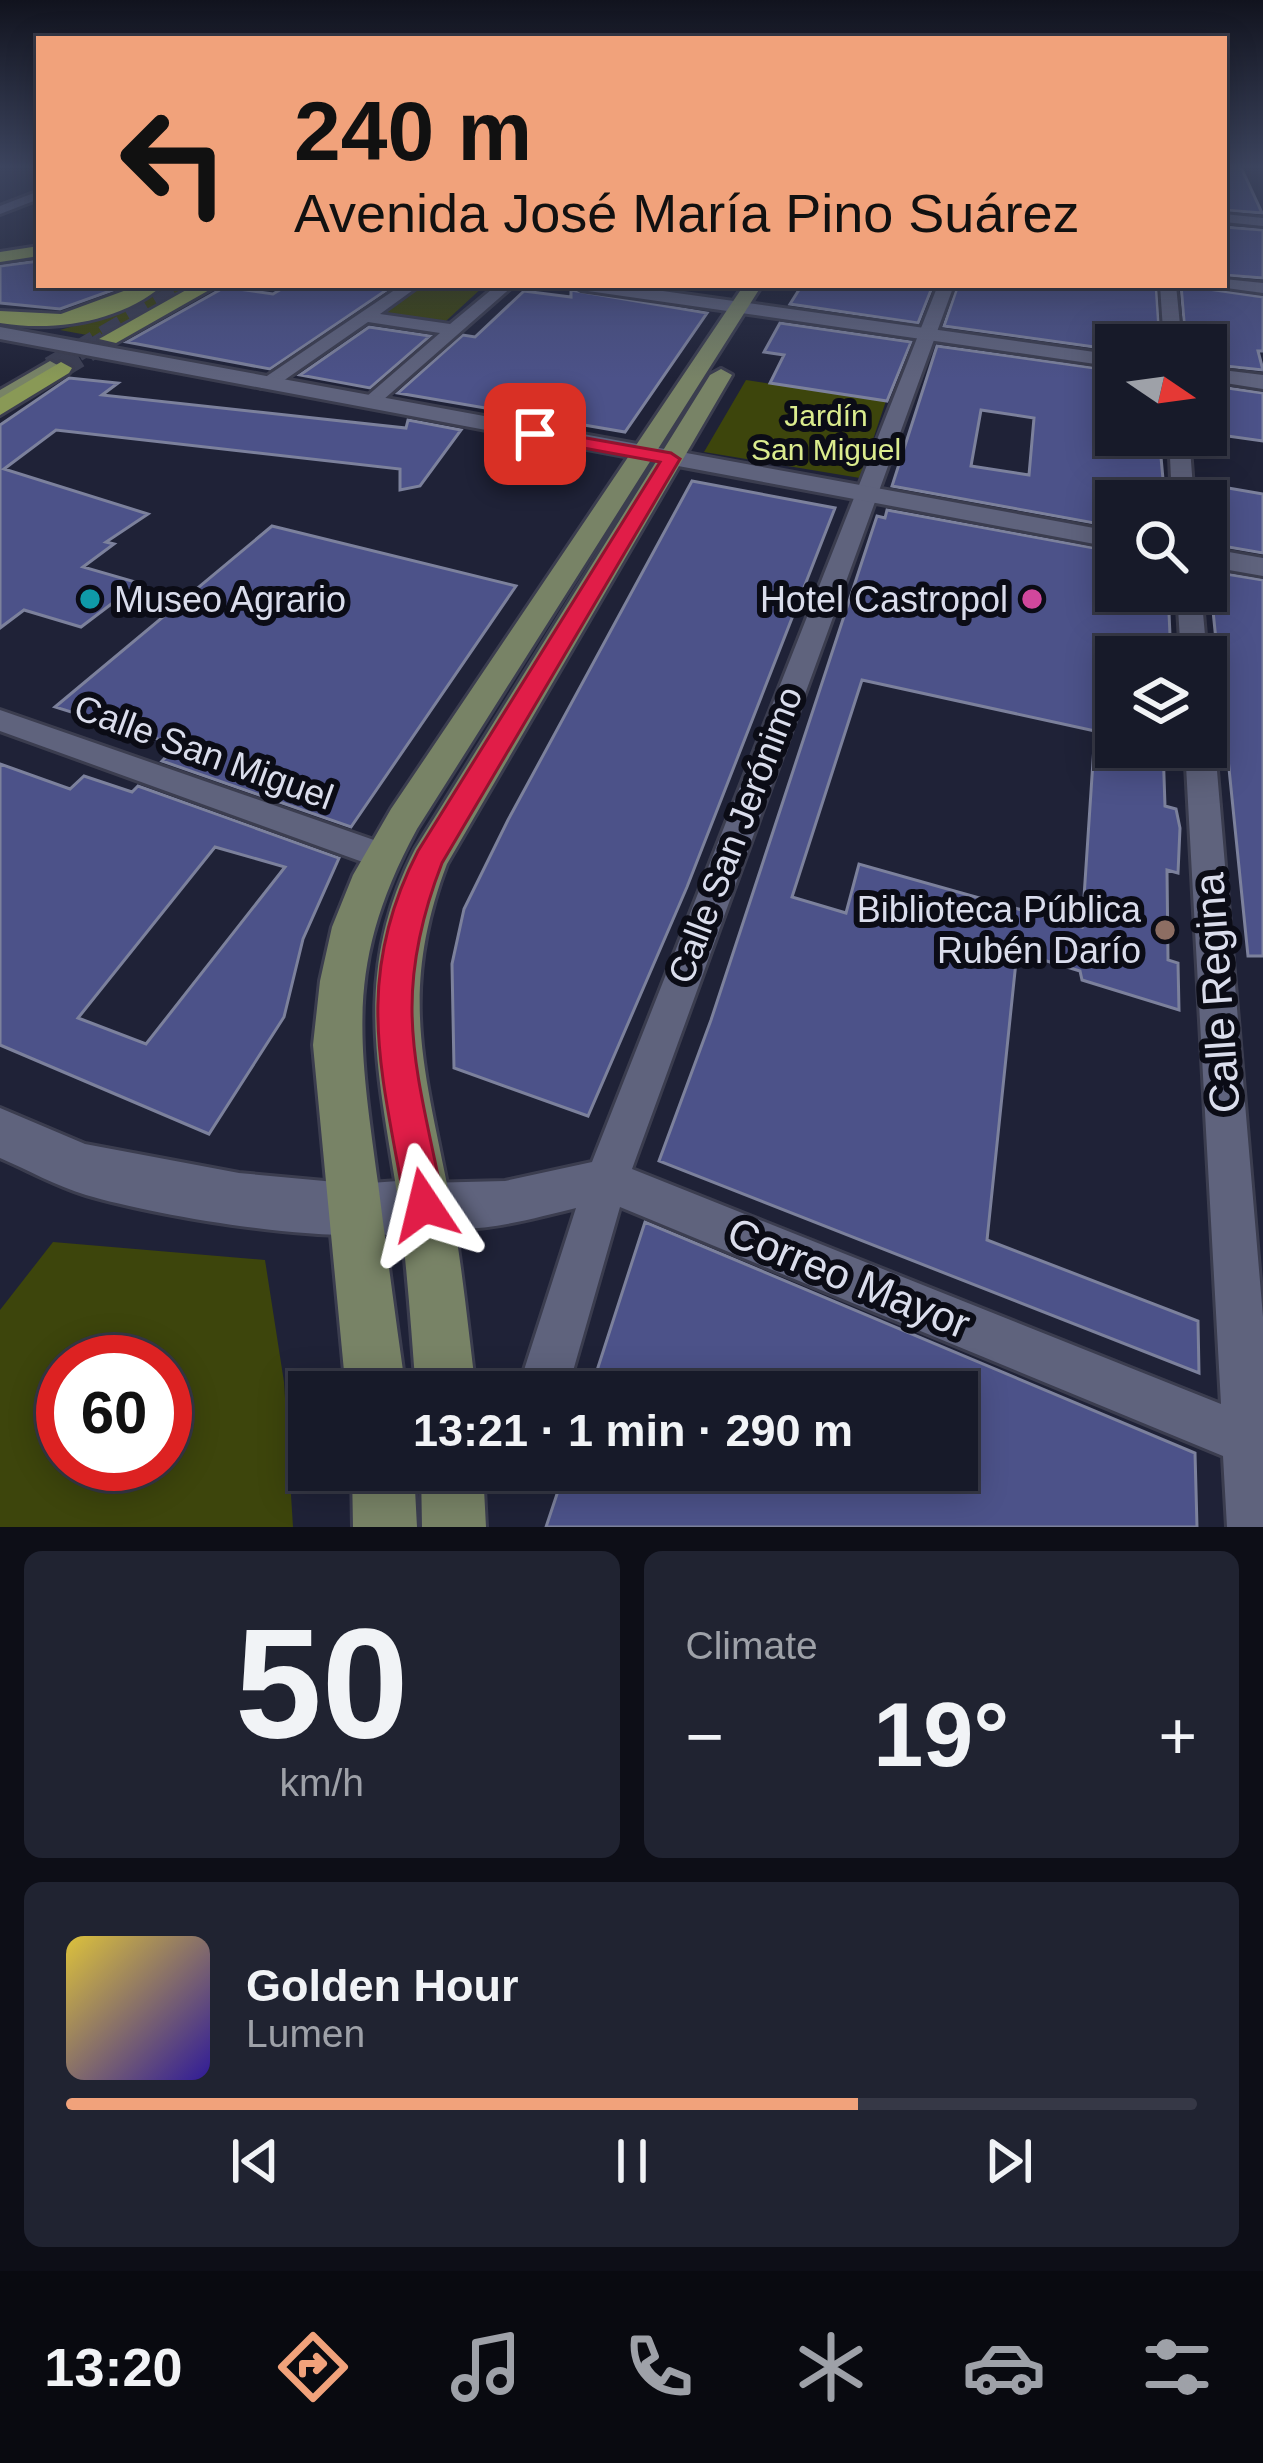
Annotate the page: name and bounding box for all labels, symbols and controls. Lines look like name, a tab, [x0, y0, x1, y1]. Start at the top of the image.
icon: left	[96, 84, 252, 240]
text: 240 m	[294, 84, 532, 178]
text: Avenida José María Pino Suárez	[294, 183, 1079, 243]
north arrow	[1095, 324, 1227, 456]
map controls	[1095, 324, 1227, 768]
pin	[484, 383, 586, 485]
park label: Jardín San Miguel	[751, 399, 901, 466]
icon: arrive	[502, 401, 568, 467]
button: search	[1095, 480, 1227, 612]
place label: Museo Agrario	[114, 579, 346, 620]
place label: Hotel Castropol	[760, 579, 1008, 620]
marker: Museo Agrario	[77, 586, 103, 612]
marker: Hotel Castropol	[1019, 586, 1045, 612]
button: layers	[1095, 636, 1227, 768]
street label: Calle San Jerónimo	[660, 681, 810, 989]
street label: Calle San Miguel	[69, 686, 339, 818]
street label: Calle Regina	[1185, 871, 1249, 1115]
place label: Biblioteca Pública Rubén Darío	[857, 889, 1142, 971]
marker: Biblioteca Pública Rubén Darío	[1152, 917, 1178, 943]
position arrow	[361, 1142, 487, 1268]
street label: Correo Mayor	[721, 1208, 977, 1348]
speed limit sign: 60	[36, 1335, 192, 1491]
text: 13:21 · 1 min · 290 m	[413, 1405, 853, 1456]
text: 50	[235, 1596, 409, 1770]
text: Climate	[686, 1624, 818, 1667]
text: 19°	[873, 1685, 1009, 1785]
text: −	[686, 1699, 724, 1773]
text: +	[1158, 1699, 1197, 1773]
text: km/h	[279, 1761, 364, 1804]
text: Golden Hour	[246, 1960, 518, 2011]
text: Lumen	[246, 2012, 365, 2055]
icon: previous	[222, 2128, 288, 2194]
icon: pause	[599, 2128, 665, 2194]
icon: next	[976, 2128, 1042, 2194]
icon: directions	[271, 2325, 355, 2409]
icon: music	[444, 2325, 528, 2409]
icon: phone	[617, 2325, 701, 2409]
icon: climate	[789, 2325, 873, 2409]
icon: car	[962, 2325, 1046, 2409]
icon: filters	[1135, 2325, 1219, 2409]
text: 13:20	[44, 2337, 182, 2397]

